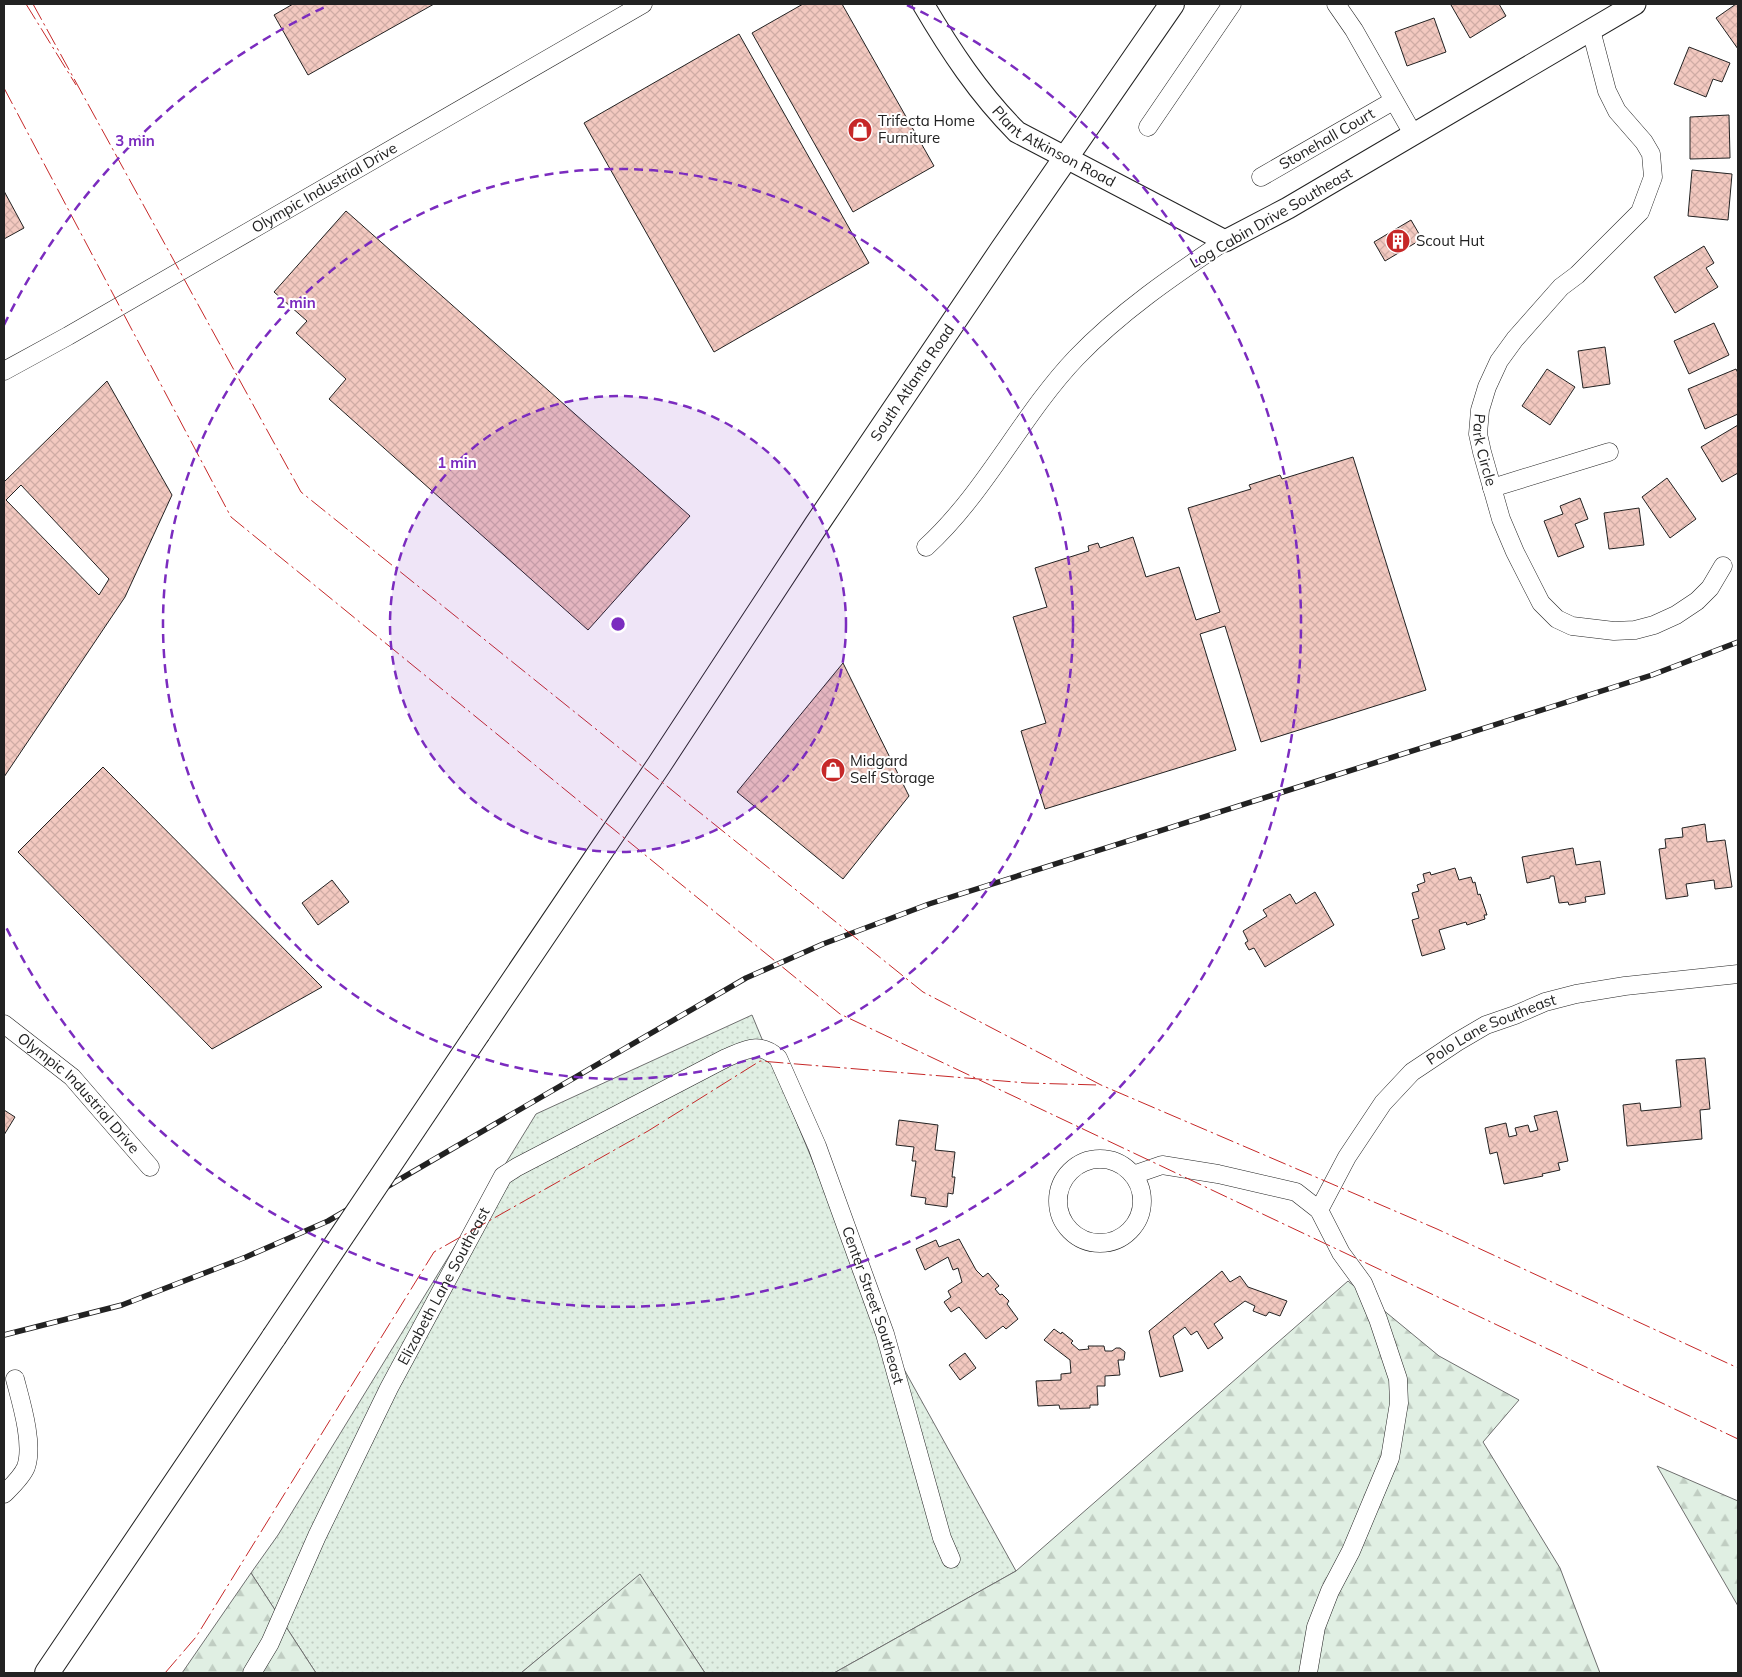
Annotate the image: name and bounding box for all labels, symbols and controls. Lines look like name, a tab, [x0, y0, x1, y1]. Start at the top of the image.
street label: Plant Atkinson Road	[988, 102, 1119, 191]
street label: Stonehall Court	[1275, 104, 1378, 174]
place label: Trifecta Home Furniture	[878, 111, 975, 147]
shop icon: Trifecta Home Furniture	[847, 117, 873, 143]
text: 3 min	[115, 131, 155, 150]
street label: Olympic Industrial Drive	[248, 138, 400, 237]
street label: Log Cabin Drive Southeast	[1186, 163, 1355, 272]
building icon: Scout Hut	[1385, 228, 1411, 254]
place label: Scout Hut	[1416, 231, 1484, 250]
text: 2 min	[276, 293, 316, 312]
street label: South Atlanta Road	[866, 320, 958, 445]
street label: Park Circle	[1469, 413, 1501, 488]
text: 1 min	[437, 453, 477, 472]
centre of rings	[609, 615, 627, 633]
place label: Midgard Self Storage	[850, 751, 935, 787]
shop icon: Midgard Self Storage	[820, 757, 846, 783]
street label: Polo Lane Southeast	[1423, 990, 1558, 1069]
street label: Olympic Industrial Drive	[14, 1028, 144, 1157]
street label: Elizabeth Lane Southeast	[393, 1204, 493, 1368]
street label: Center Street Southeast	[838, 1224, 909, 1386]

